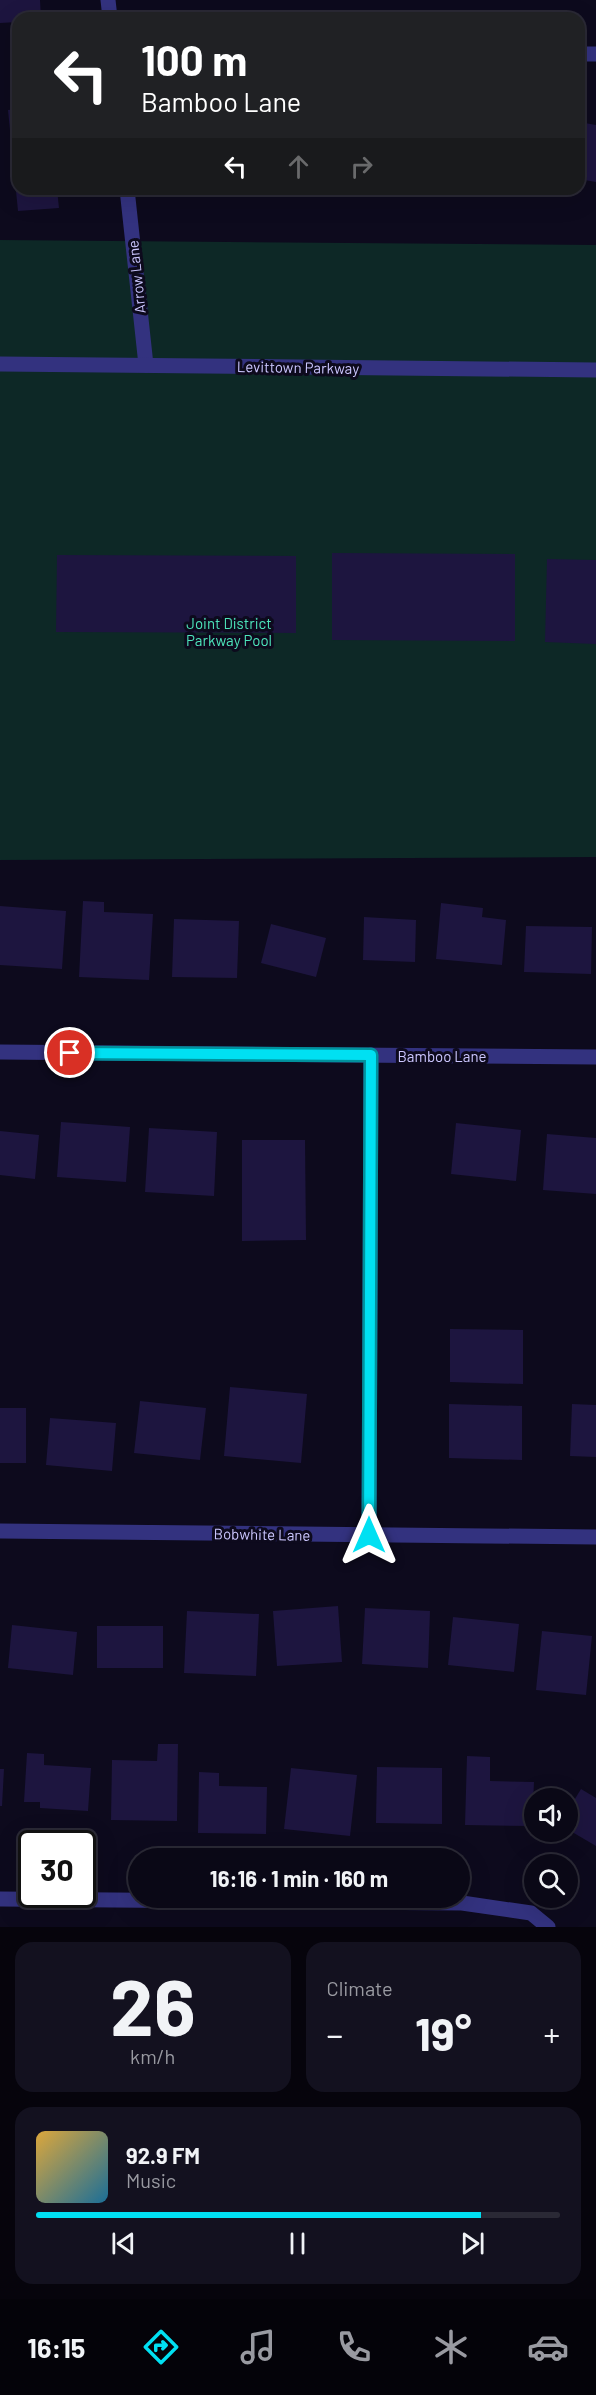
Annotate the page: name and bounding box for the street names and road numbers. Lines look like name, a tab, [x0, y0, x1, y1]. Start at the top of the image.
street label: Arrow Lane	[123, 239, 149, 315]
street label: Levittown Parkway	[237, 357, 359, 377]
street label: Bamboo Lane	[398, 1047, 486, 1065]
street label: Bobwhite Lane	[213, 1524, 311, 1544]

